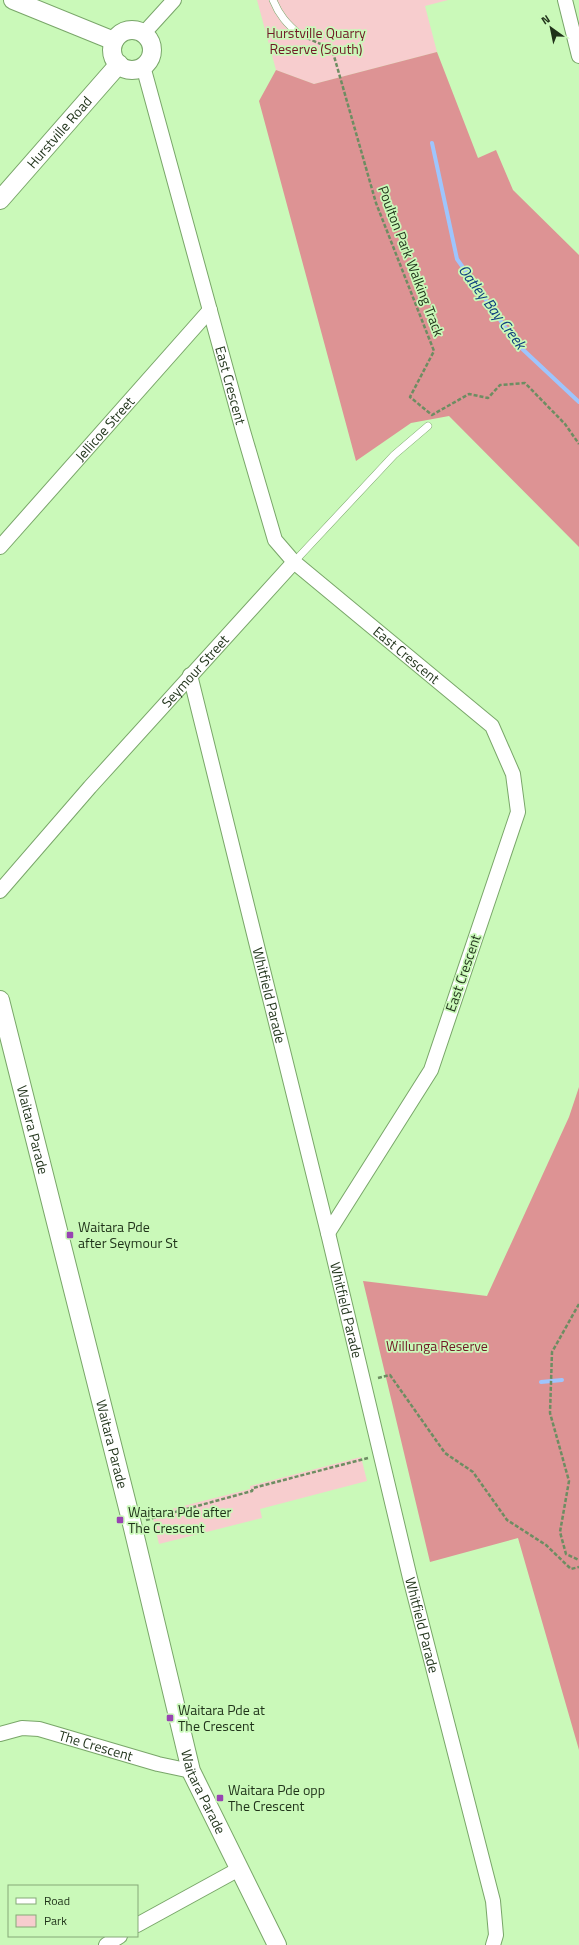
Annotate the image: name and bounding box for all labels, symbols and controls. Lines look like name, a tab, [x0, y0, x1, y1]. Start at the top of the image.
north arrow	[531, 8, 571, 48]
text: N	[538, 11, 553, 28]
park label: Hurstville Quarry Reserve (South)	[266, 22, 366, 59]
street label: Hurstville Road	[21, 91, 96, 173]
street label: Poulton Park Walking Track	[373, 182, 450, 340]
water label: Oatley Bay Creek	[453, 260, 533, 356]
street label: East Crescent	[210, 343, 252, 427]
street label: Jellicoe Street	[70, 391, 139, 465]
street label: East Crescent	[369, 621, 444, 689]
street label: Seymour Street	[156, 630, 233, 712]
street label: East Crescent	[439, 931, 486, 1014]
street label: Whitfield Parade	[248, 945, 292, 1045]
street label: Waitara Parade	[12, 1083, 54, 1176]
place label: Waitara Pde after Seymour St	[78, 1216, 178, 1253]
marker: Waitara Pde after Seymour St	[65, 1230, 75, 1240]
street label: Whitfield Parade	[325, 1260, 368, 1360]
park label: Willunga Reserve	[386, 1335, 488, 1356]
street label: Waitara Parade	[91, 1397, 134, 1491]
place label: Waitara Pde after The Crescent	[128, 1501, 232, 1538]
marker: Waitara Pde after The Crescent	[115, 1515, 125, 1525]
street label: Whitfield Parade	[400, 1575, 445, 1675]
place label: Waitara Pde at The Crescent	[178, 1699, 265, 1736]
marker: Waitara Pde at The Crescent	[165, 1713, 175, 1723]
street label: The Crescent	[56, 1724, 136, 1766]
street label: Waitara Parade	[176, 1747, 231, 1837]
place label: Waitara Pde opp The Crescent	[228, 1779, 325, 1816]
marker: Waitara Pde opp The Crescent	[215, 1793, 225, 1803]
legend	[8, 1885, 138, 1937]
text: Road	[44, 1891, 70, 1910]
text: Park	[44, 1911, 67, 1930]

